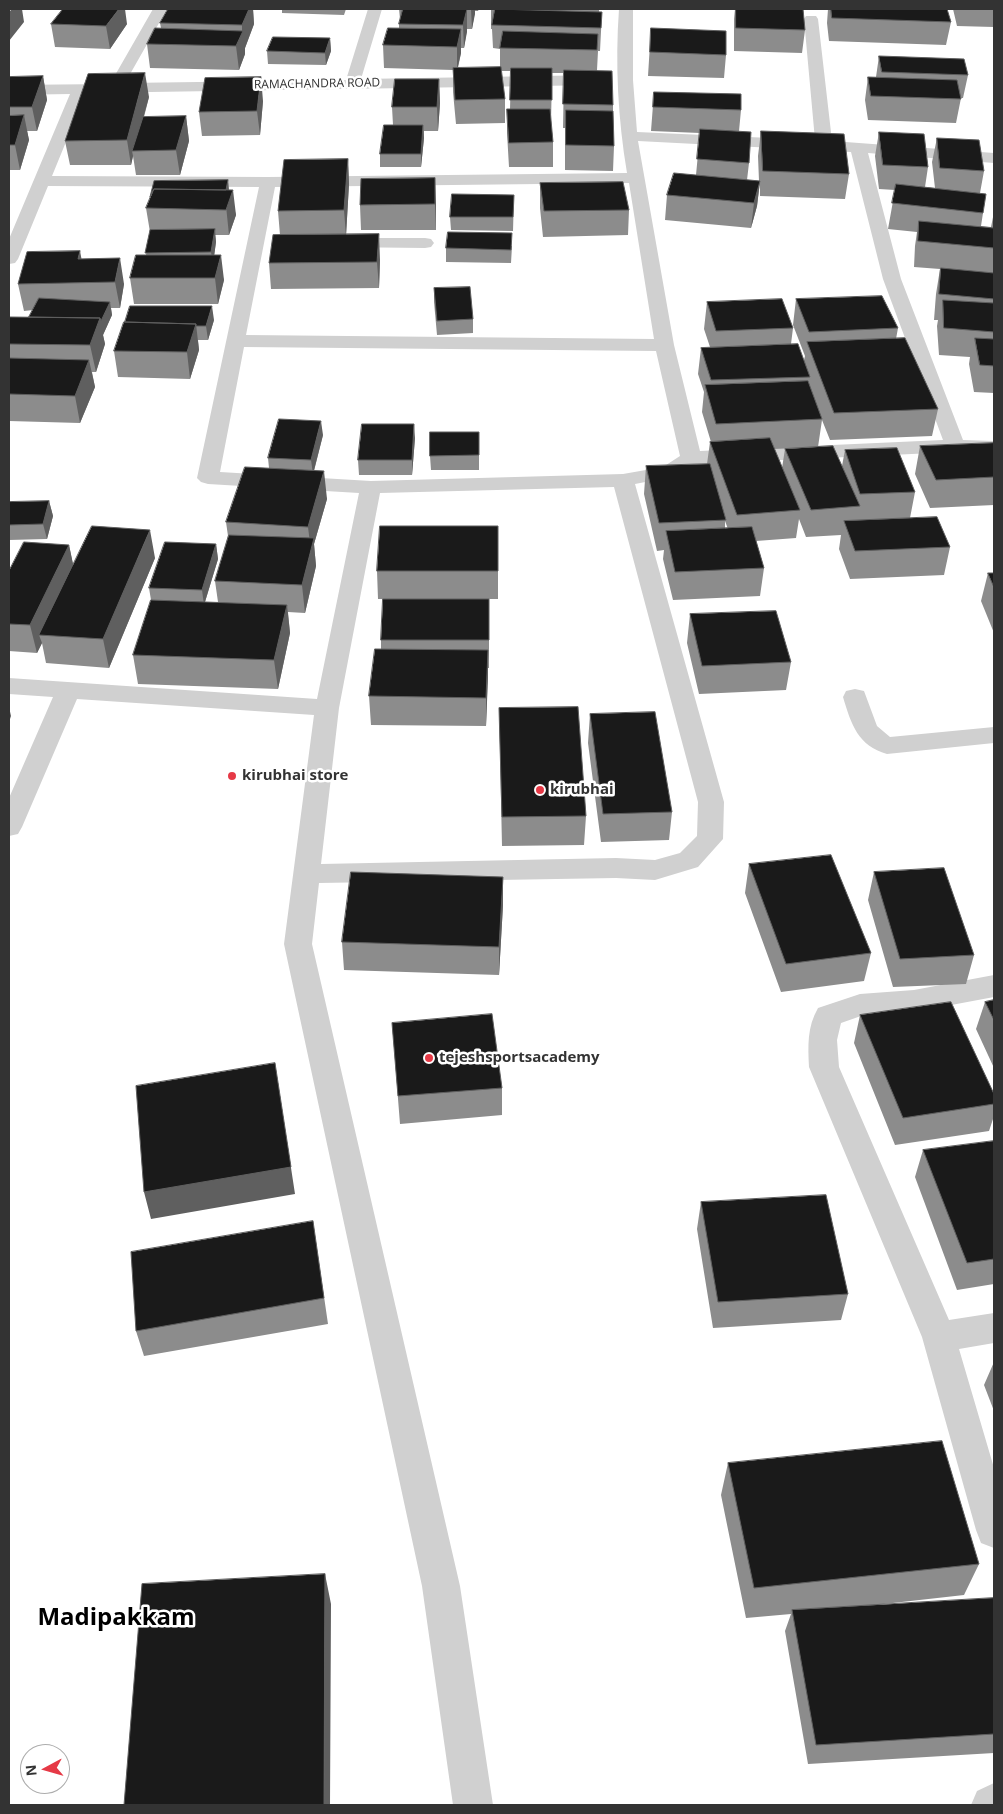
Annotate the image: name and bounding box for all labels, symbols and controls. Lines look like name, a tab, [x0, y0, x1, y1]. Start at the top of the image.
street label: RAMACHANDRA ROAD	[254, 76, 380, 92]
place label: kirubhai store	[242, 767, 348, 785]
marker: kirubhai store	[226, 770, 238, 782]
place label: kirubhai	[550, 781, 614, 799]
marker: kirubhai	[534, 784, 546, 796]
place label: tejeshsportsacademy	[439, 1049, 600, 1067]
marker: tejeshsportsacademy	[423, 1052, 435, 1064]
district label: Madipakkam	[37, 1604, 195, 1632]
north arrow	[20, 1744, 70, 1794]
text: N	[21, 1764, 41, 1777]

